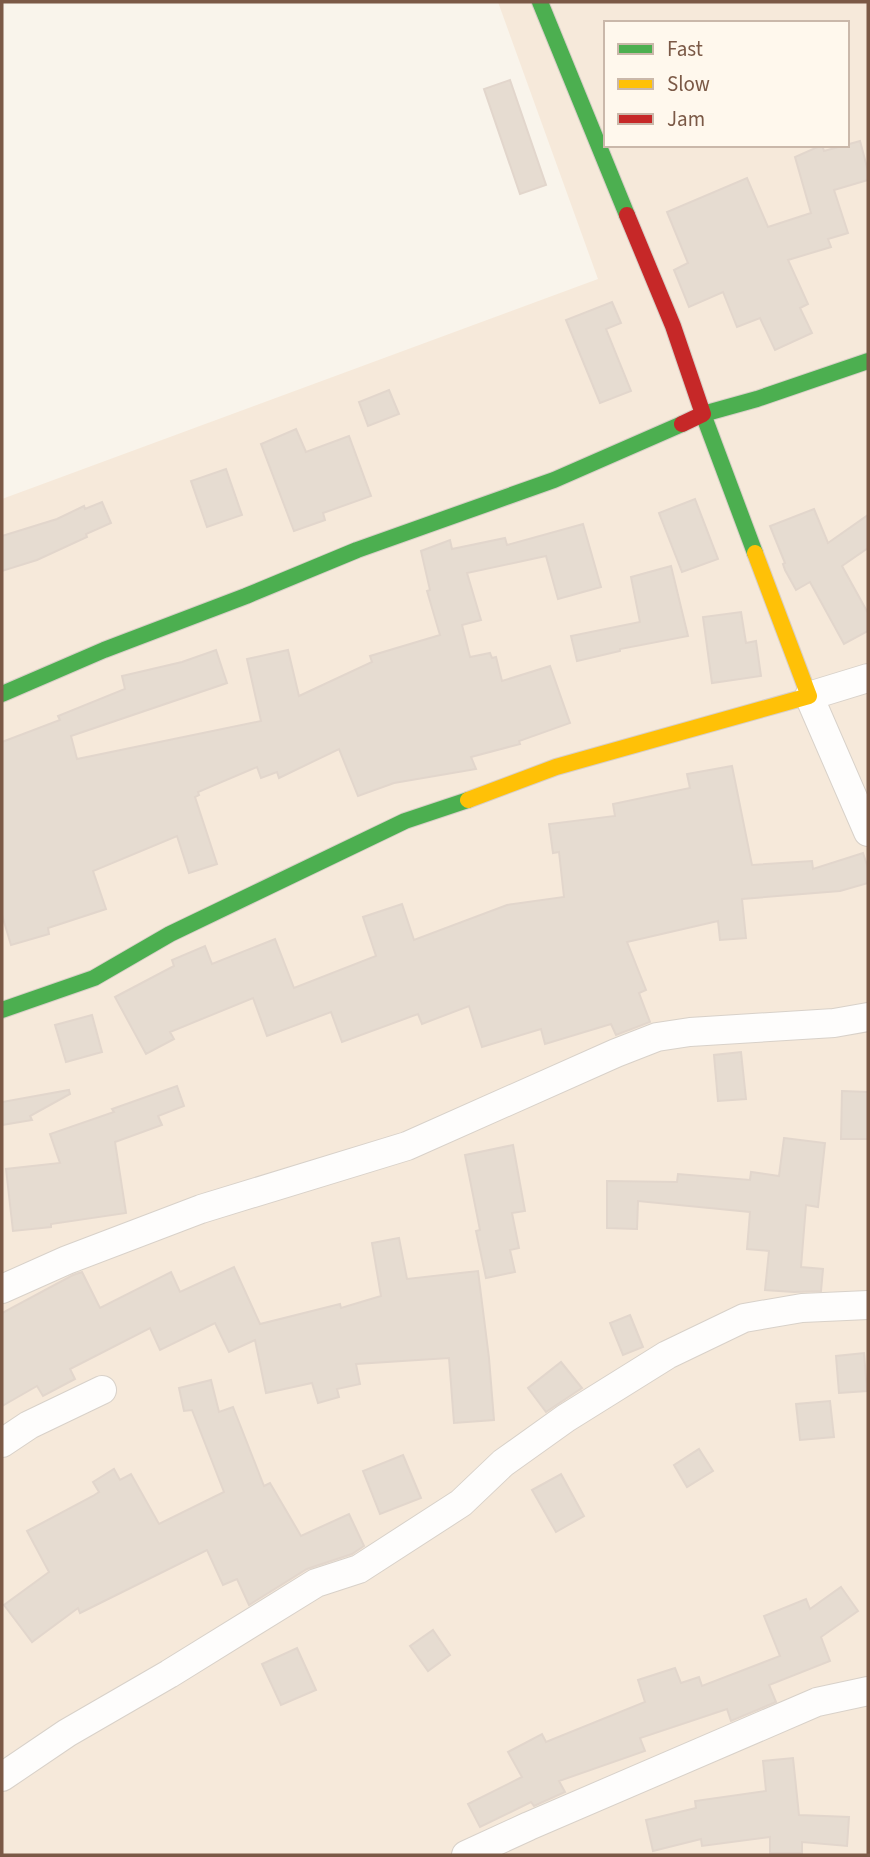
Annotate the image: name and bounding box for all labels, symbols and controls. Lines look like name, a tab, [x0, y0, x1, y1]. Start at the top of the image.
legend	[604, 21, 849, 147]
text: Fast	[667, 34, 703, 64]
text: Slow	[667, 69, 710, 99]
text: Jam	[667, 104, 705, 134]

